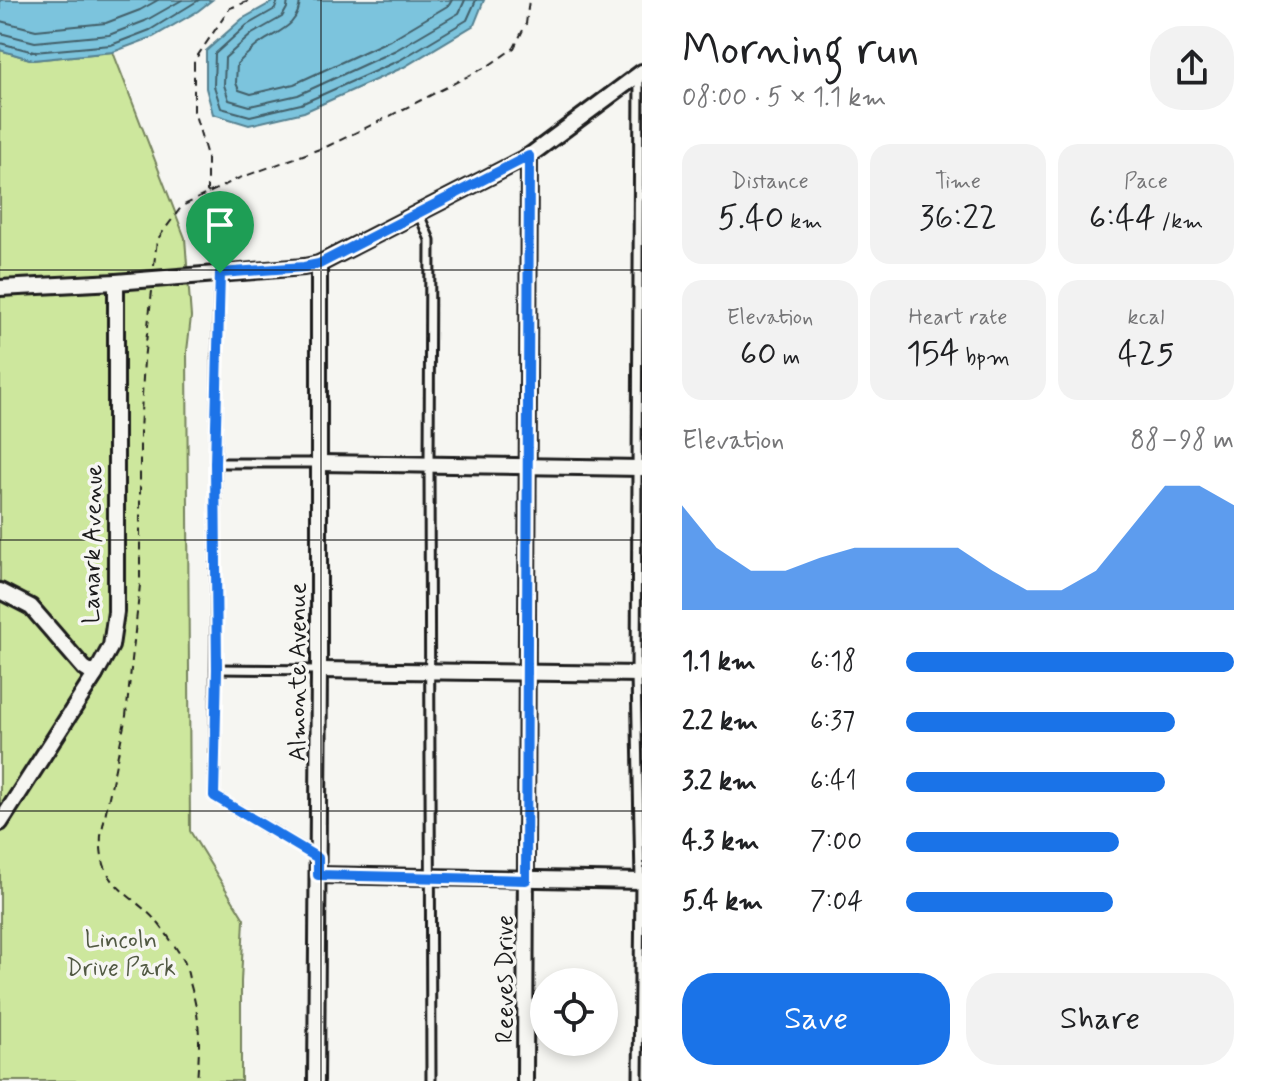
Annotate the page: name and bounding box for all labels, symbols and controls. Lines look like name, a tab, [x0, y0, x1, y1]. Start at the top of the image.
text: Morning run	[682, 22, 919, 80]
button: share	[1150, 26, 1234, 110]
text: 08:00 · 5 × 1.1 km	[682, 81, 886, 115]
text: Distance	[731, 168, 809, 196]
text: Time	[935, 168, 981, 196]
text: Pace	[1124, 168, 1168, 196]
pin	[186, 191, 254, 273]
text: 5.40	[718, 196, 784, 241]
text: 36:22	[919, 196, 997, 241]
text: 6:44	[1089, 196, 1156, 241]
icon: arrive	[198, 203, 242, 247]
text: km	[784, 208, 822, 236]
text: /km	[1156, 208, 1203, 236]
text: Elevation	[727, 304, 813, 332]
text: Heart rate	[909, 304, 1007, 332]
text: kcal	[1128, 304, 1164, 332]
text: 60	[740, 332, 777, 377]
text: 154	[906, 332, 960, 377]
text: 425	[1118, 332, 1174, 377]
text: m	[777, 344, 800, 372]
text: bpm	[960, 344, 1010, 372]
text: Elevation	[682, 424, 784, 458]
text: 88–98 m	[1130, 424, 1234, 458]
street label: Lanark Avenue	[77, 464, 110, 624]
street label: Almonte Avenue	[283, 582, 314, 762]
text: 1.1 km	[682, 645, 756, 679]
text: 6:18	[810, 645, 856, 679]
text: 2.2 km	[682, 705, 758, 739]
text: 6:37	[810, 705, 855, 739]
text: 3.2 km	[682, 765, 757, 799]
text: 6:41	[810, 765, 857, 799]
text: 4.3 km	[682, 825, 759, 859]
text: 7:00	[810, 825, 862, 859]
text: 5.4 km	[682, 885, 763, 919]
text: 7:04	[810, 885, 863, 919]
street label: Reeves Drive	[490, 915, 521, 1043]
park label: Lincoln Drive Park	[66, 925, 176, 984]
map controls	[530, 968, 618, 1056]
button: locate	[530, 968, 618, 1056]
button: Save	[682, 973, 950, 1065]
button: Share	[966, 973, 1234, 1065]

